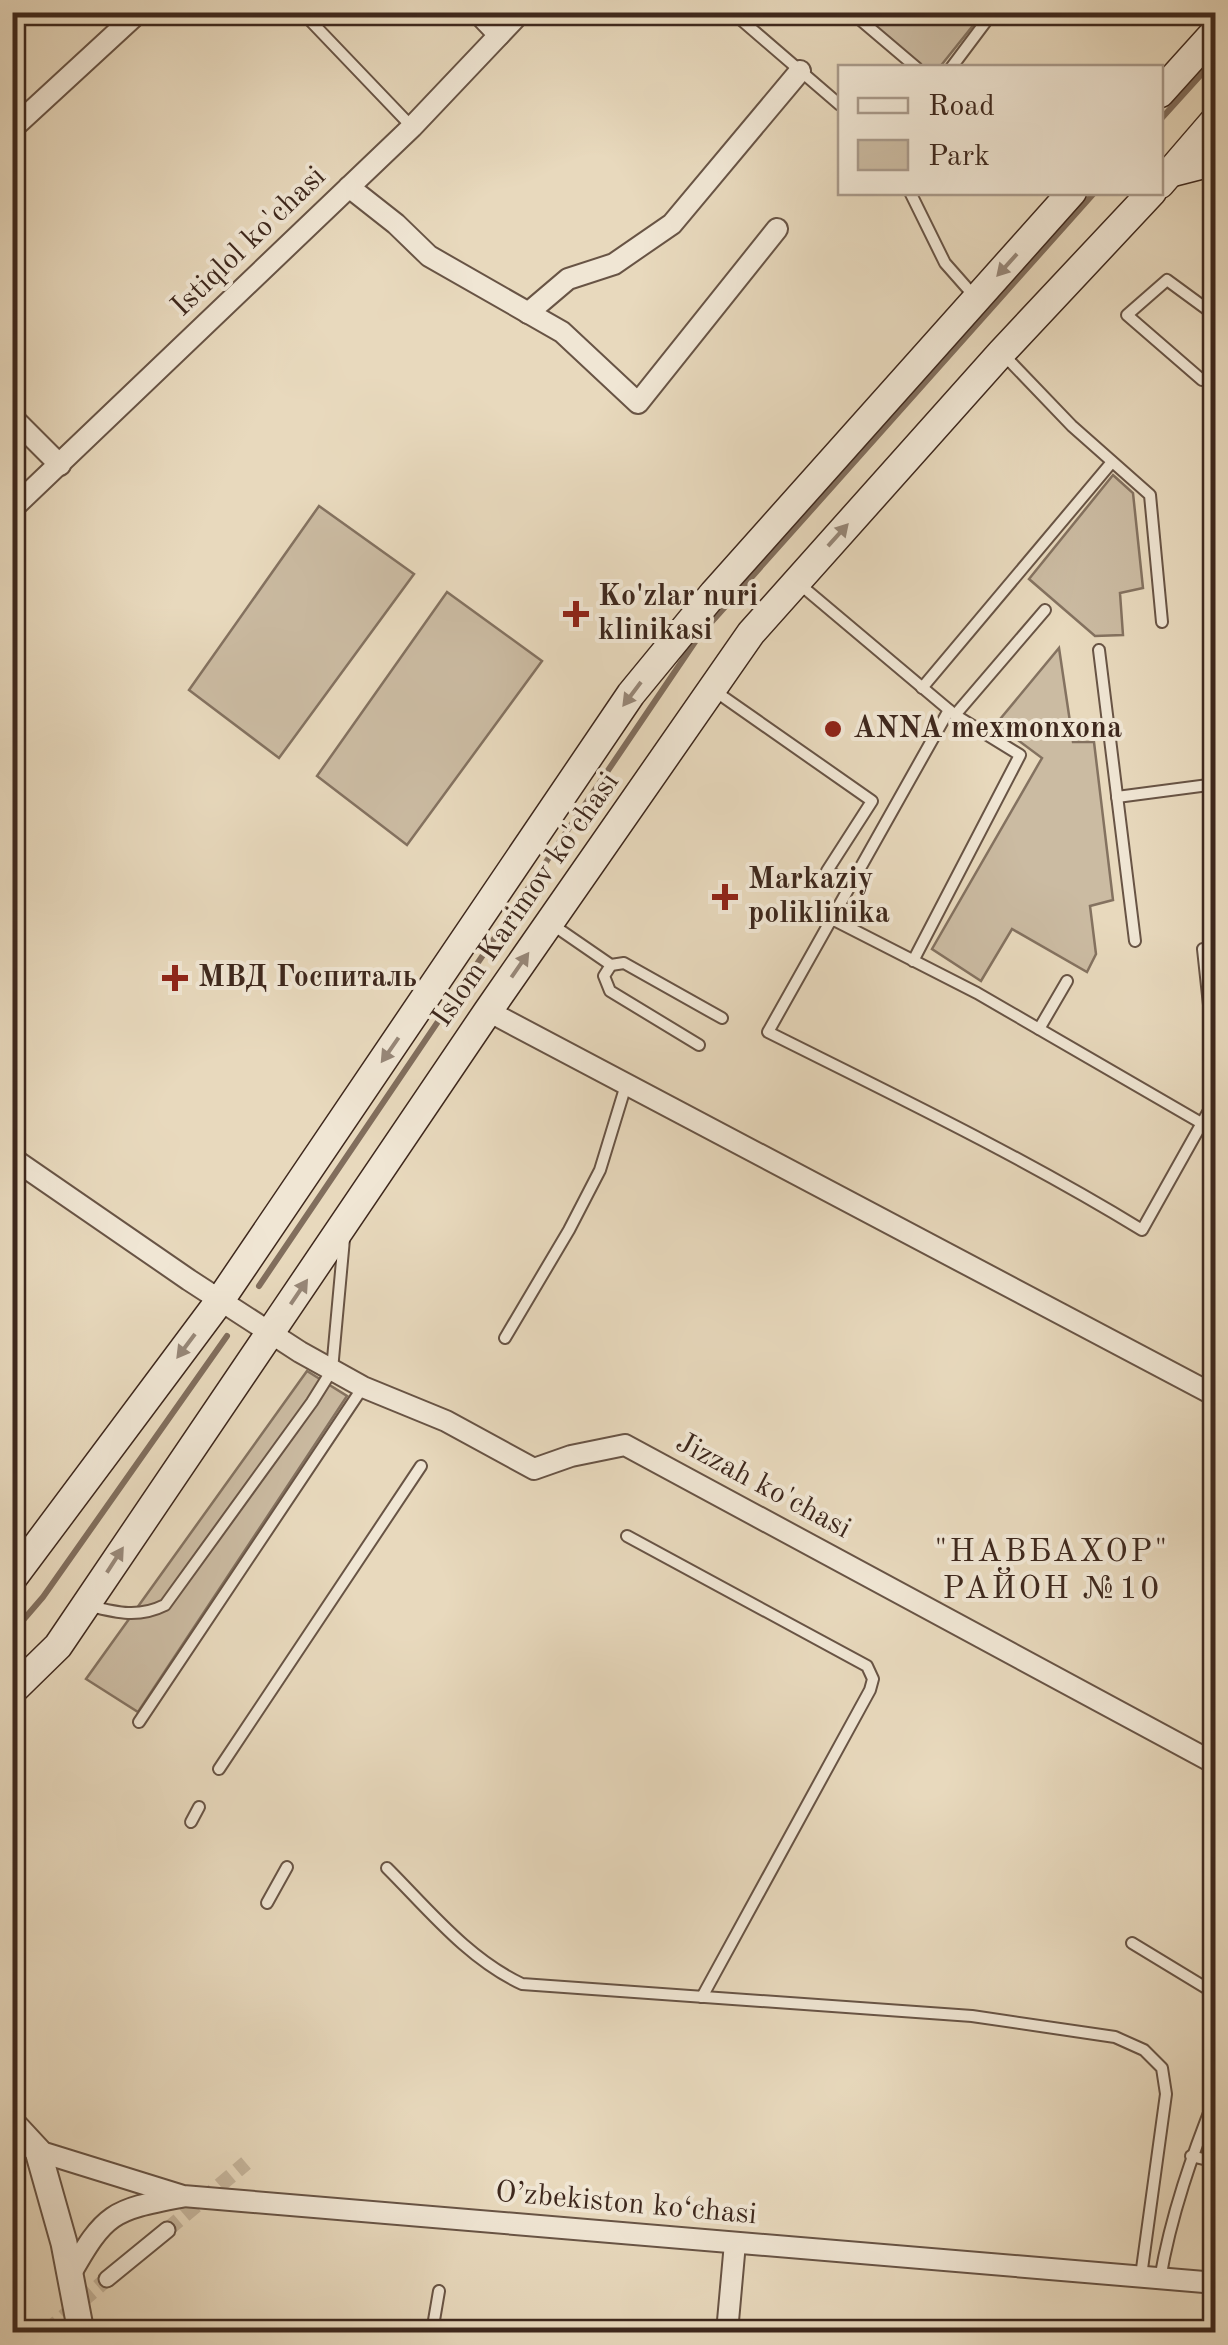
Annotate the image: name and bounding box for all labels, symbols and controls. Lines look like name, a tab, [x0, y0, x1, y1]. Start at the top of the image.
legend	[838, 65, 1163, 195]
text: Road	[928, 92, 995, 122]
text: Park	[928, 142, 990, 172]
street label: Istiqlol ko'chasi	[166, 161, 332, 323]
one-way arrow	[996, 252, 1018, 277]
one-way arrow	[826, 523, 848, 548]
place label: Ko'zlar nuri klinikasi	[598, 582, 758, 646]
marker: Ko'zlar nuri klinikasi	[563, 601, 589, 627]
one-way arrow	[622, 681, 642, 707]
place label: ANNA mexmonxona	[853, 714, 1122, 744]
marker: ANNA mexmonxona	[822, 718, 844, 740]
street label: Islom Karimov ko'chasi	[427, 767, 625, 1033]
place label: Markaziy poliklinika	[748, 865, 890, 929]
marker: Markaziy poliklinika	[712, 884, 738, 910]
one-way arrow	[510, 951, 529, 978]
place label: МВД Госпиталь	[198, 963, 417, 993]
marker: МВД Госпиталь	[162, 965, 188, 991]
one-way arrow	[381, 1037, 400, 1063]
one-way arrow	[290, 1279, 308, 1306]
one-way arrow	[177, 1333, 197, 1360]
street label: Jizzah ko'chasi	[671, 1427, 855, 1545]
district label: "НАВБАХОР" РАЙОН №10	[934, 1537, 1170, 1606]
one-way arrow	[106, 1546, 124, 1574]
street label: O’zbekiston ko‘chasi	[494, 2178, 758, 2230]

